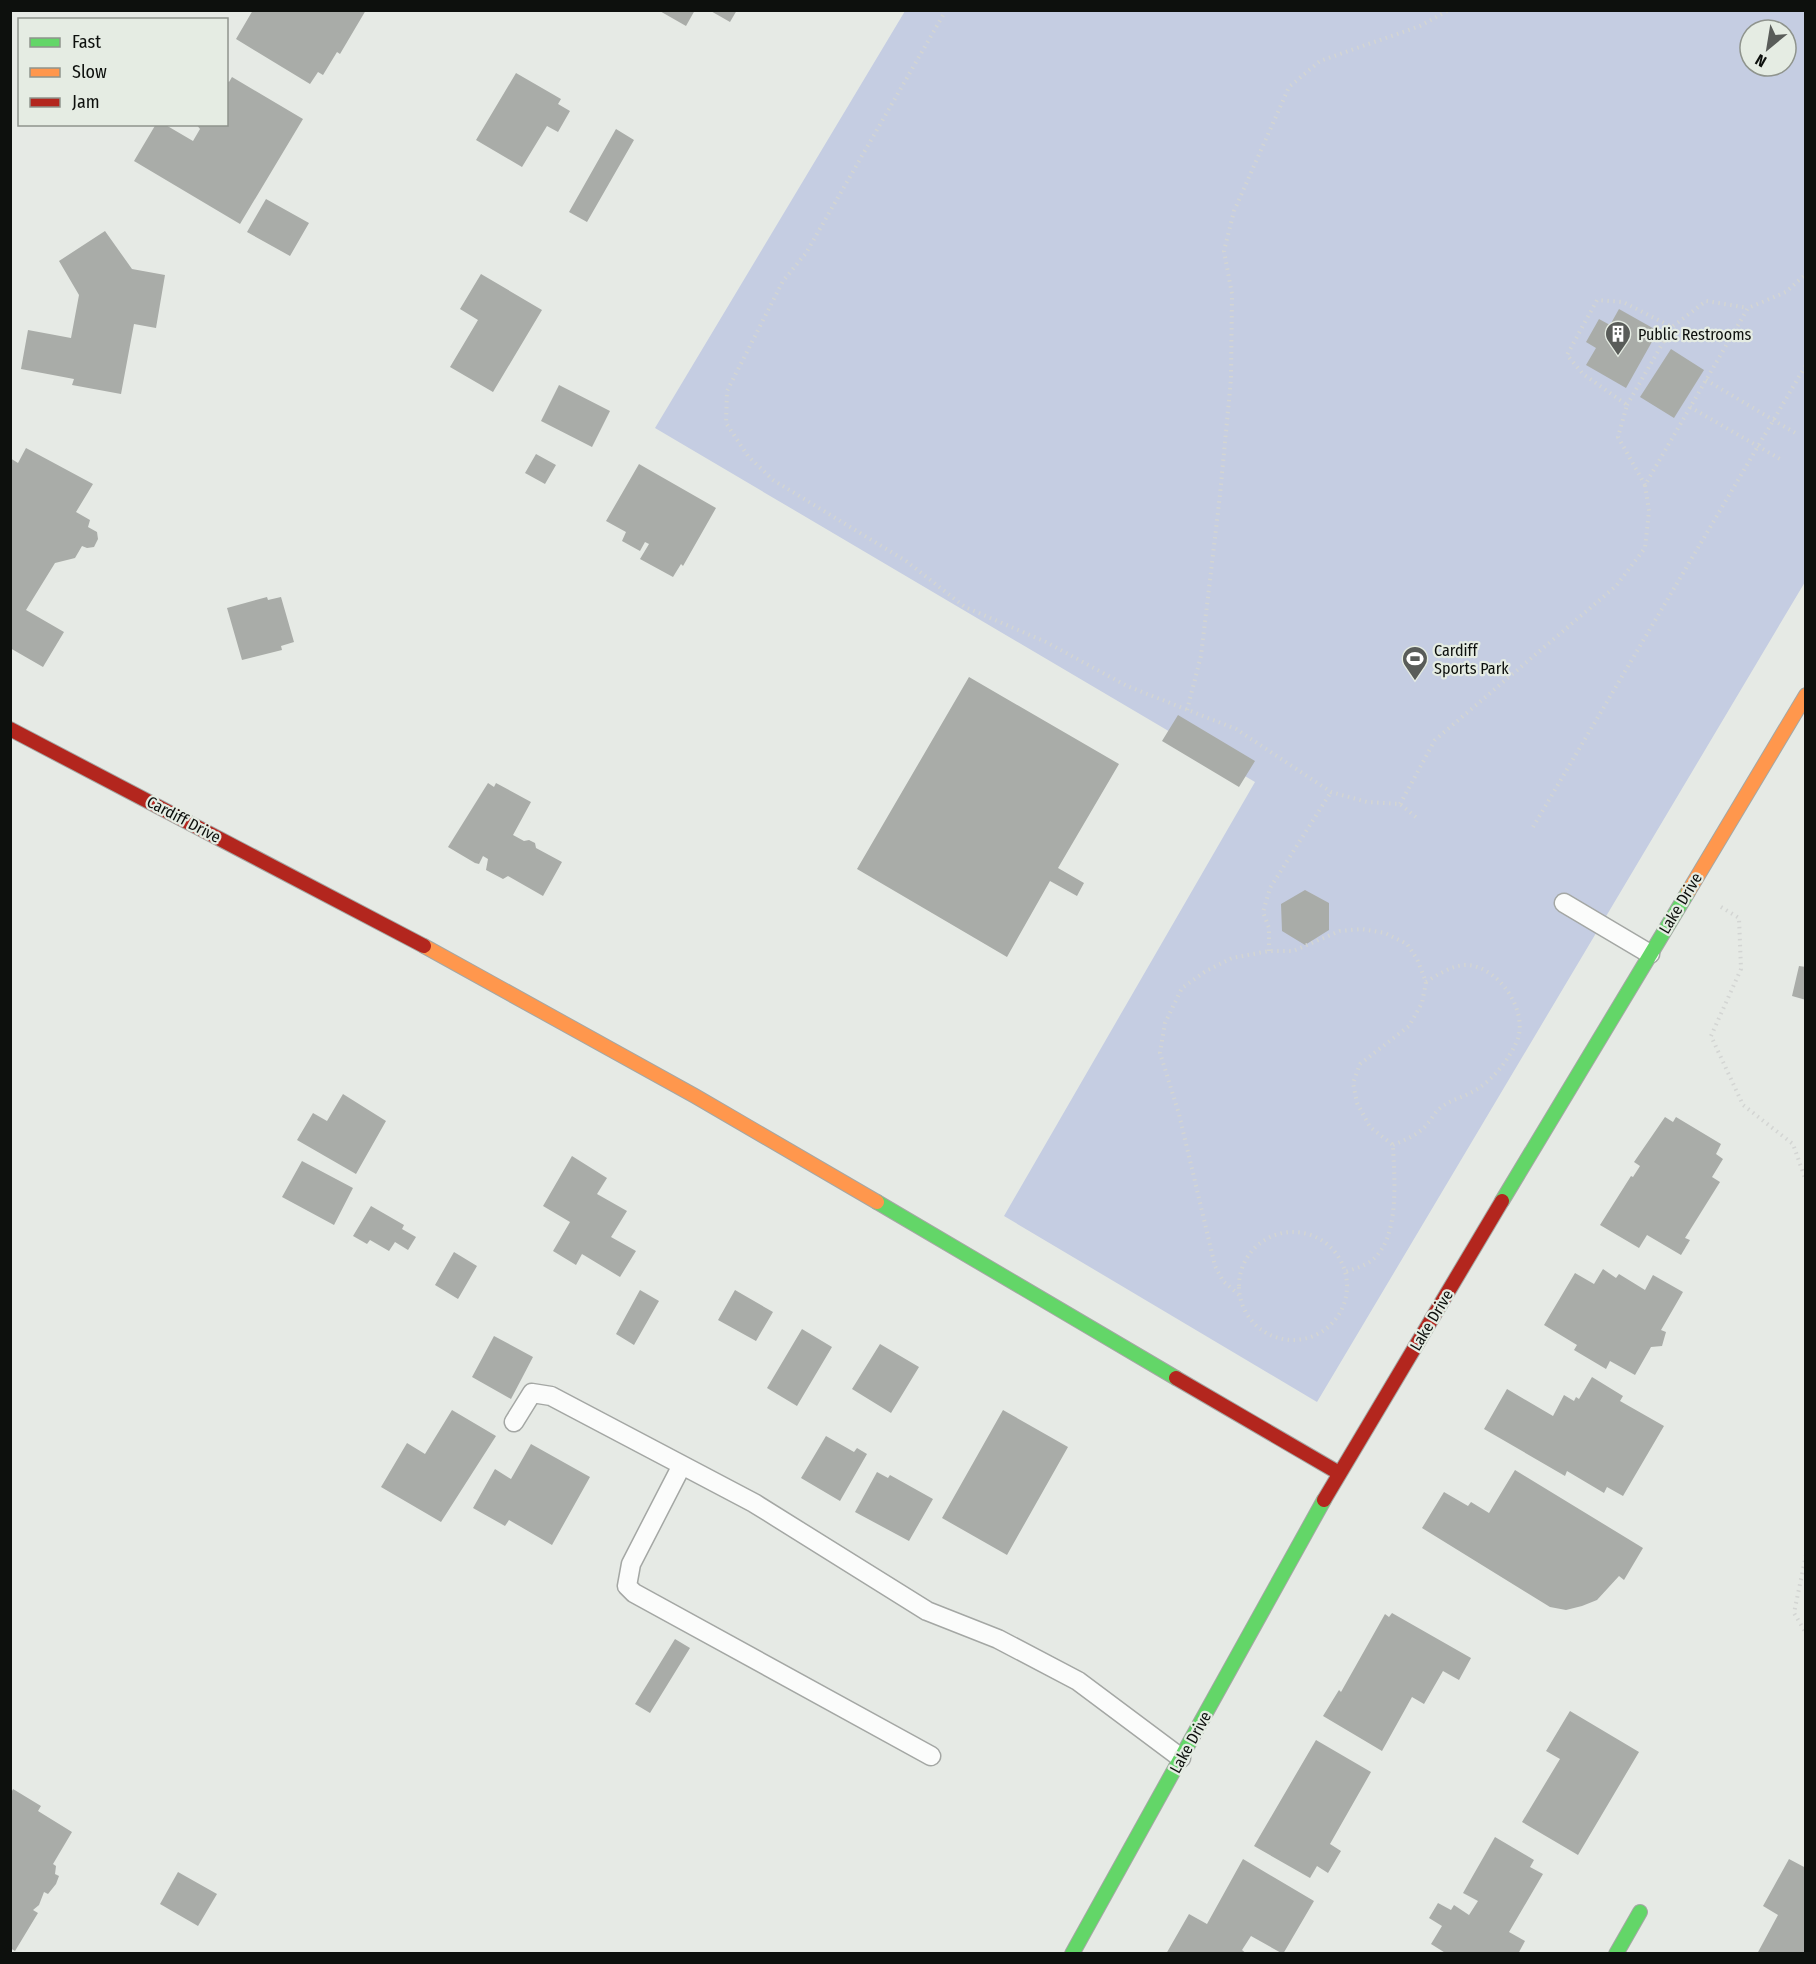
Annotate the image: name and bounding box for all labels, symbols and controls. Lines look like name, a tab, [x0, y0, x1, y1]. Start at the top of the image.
legend	[18, 18, 228, 126]
north arrow	[1738, 18, 1798, 78]
text: Fast	[72, 31, 101, 53]
text: N	[1752, 50, 1770, 71]
text: Slow	[72, 61, 107, 83]
text: Jam	[72, 91, 100, 113]
building icon: Public Restrooms	[1603, 319, 1633, 357]
place label: Public Restrooms	[1638, 325, 1751, 344]
place label: Cardiff Sports Park	[1434, 641, 1509, 678]
sports icon: Cardiff Sports Park	[1400, 644, 1430, 682]
street label: Cardiff Drive	[144, 792, 224, 847]
street label: Lake Drive	[1655, 869, 1706, 937]
street label: Lake Drive	[1406, 1286, 1457, 1354]
street label: Lake Drive	[1166, 1708, 1215, 1776]

